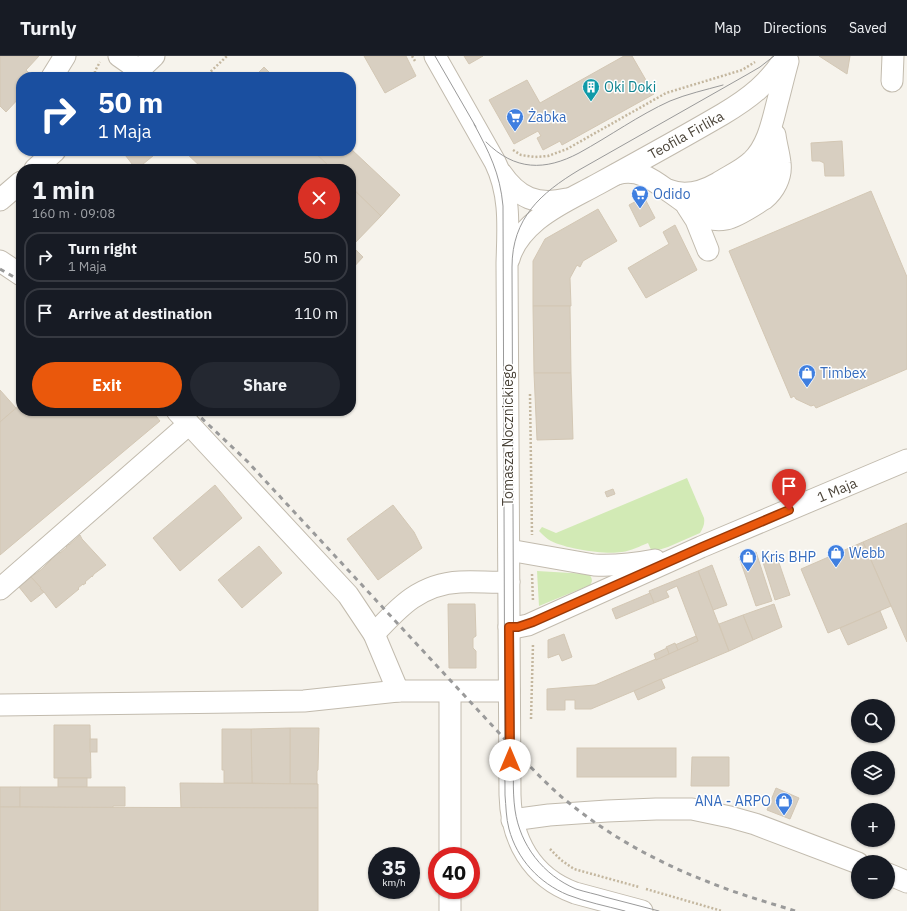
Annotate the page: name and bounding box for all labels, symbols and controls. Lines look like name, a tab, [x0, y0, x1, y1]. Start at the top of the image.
text: Turnly	[20, 16, 76, 40]
text: Map	[714, 19, 741, 37]
text: Directions	[763, 19, 827, 37]
text: Saved	[849, 19, 887, 37]
building icon: Oki Doki	[581, 77, 601, 102]
place label: Oki Doki	[604, 78, 656, 96]
text: 50 m	[98, 84, 163, 121]
icon: right	[32, 88, 84, 140]
supermarket icon: Żabka	[505, 107, 525, 132]
street label: Teofila Firlika	[645, 107, 727, 163]
place label: Żabka	[528, 108, 567, 126]
text: 1 Maja	[98, 120, 151, 143]
text: 1 min	[32, 174, 95, 206]
button: close	[298, 177, 340, 219]
supermarket icon: Odido	[630, 184, 650, 209]
place label: Odido	[653, 185, 691, 203]
text: 160 m · 09:08	[32, 205, 115, 222]
text: Turn right	[68, 239, 137, 258]
icon: right	[34, 246, 56, 268]
text: 50 m	[303, 248, 338, 267]
text: 1 Maja	[68, 258, 107, 275]
icon: arrive	[34, 302, 56, 324]
text: Arrive at destination	[68, 304, 212, 323]
text: 110 m	[294, 304, 338, 323]
button: Exit	[32, 362, 182, 408]
button: Share	[190, 362, 340, 408]
shop icon: Timbex	[797, 363, 817, 388]
street label: Tomasza Nocznickiego	[499, 364, 517, 506]
place label: Timbex	[820, 364, 866, 382]
pin	[772, 469, 806, 510]
street label: 1 Maja	[814, 473, 860, 506]
icon: arrive	[778, 475, 800, 497]
shop icon: Webb	[826, 543, 846, 568]
place label: Webb	[849, 544, 885, 562]
shop icon: Kris BHP	[738, 547, 758, 572]
place label: Kris BHP	[761, 548, 816, 566]
map controls	[851, 699, 895, 899]
button: search	[851, 699, 895, 743]
position arrow	[489, 739, 531, 781]
button: layers	[851, 751, 895, 795]
shop icon: ANA - ARPO	[774, 791, 794, 816]
place label: ANA - ARPO	[695, 792, 771, 810]
button: +	[851, 803, 895, 847]
speed limit sign: 40	[428, 847, 480, 899]
text: 35	[382, 854, 406, 881]
button: −	[851, 855, 895, 899]
text: km/h	[382, 876, 406, 889]

